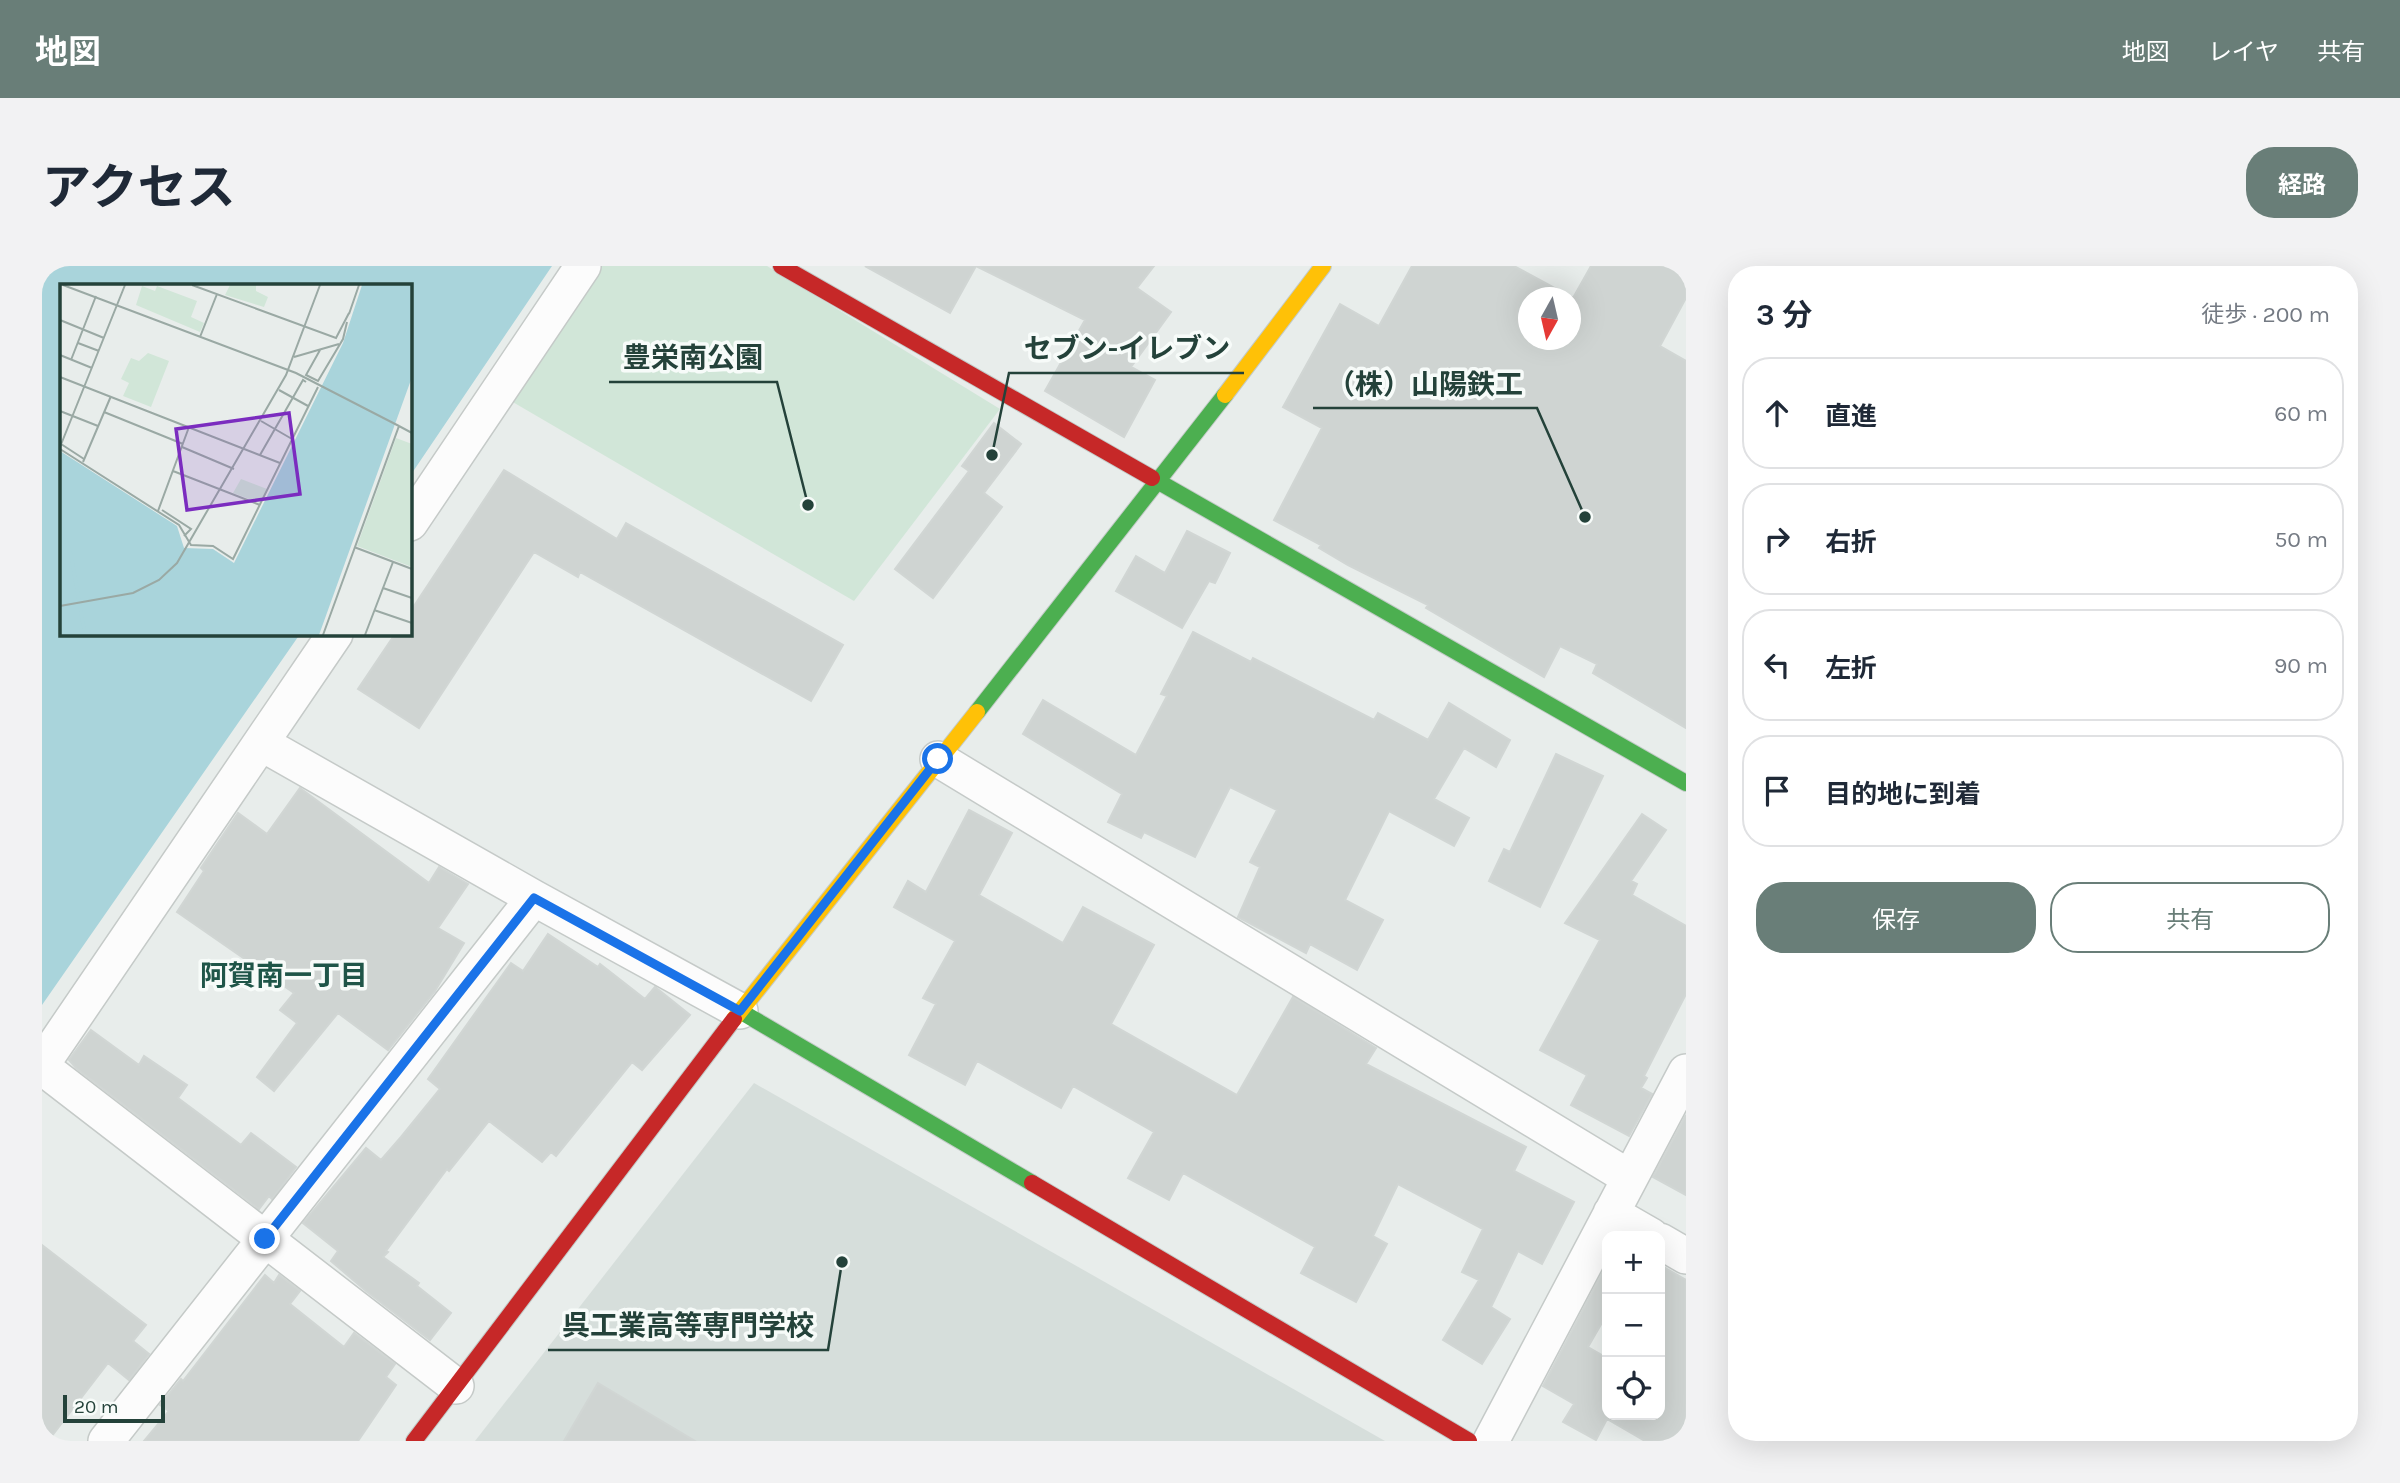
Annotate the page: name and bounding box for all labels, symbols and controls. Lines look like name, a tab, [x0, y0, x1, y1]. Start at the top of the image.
text: 地図	[35, 33, 101, 71]
text: 地図	[2122, 38, 2170, 66]
text: レイヤ	[2208, 38, 2279, 66]
text: 共有	[2317, 38, 2365, 66]
button: 経路	[2246, 147, 2358, 218]
text: アクセス	[42, 159, 236, 216]
inset map	[60, 284, 411, 635]
north arrow	[1518, 287, 1581, 350]
text: 3 分	[1756, 297, 1812, 333]
text: 徒歩 · 200 m	[2201, 301, 2330, 328]
callout: セブン-イレブン	[1009, 324, 1244, 373]
text: セブン-イレブン	[1024, 332, 1230, 365]
callout: 豊栄南公園	[609, 333, 777, 382]
text: 豊栄南公園	[623, 341, 763, 374]
callout: （株）山陽鉄工	[1313, 359, 1537, 408]
text: （株）山陽鉄工	[1327, 368, 1523, 401]
icon: ahead	[1758, 394, 1796, 432]
text: 60 m	[2274, 400, 2328, 427]
text: 直進	[1825, 401, 1877, 432]
icon: right	[1758, 520, 1796, 558]
text: 50 m	[2274, 526, 2328, 553]
text: 右折	[1825, 527, 1877, 558]
icon: left	[1758, 646, 1796, 684]
text: 90 m	[2274, 652, 2328, 679]
text: 左折	[1825, 653, 1877, 684]
route start	[922, 743, 953, 774]
icon: arrive	[1758, 772, 1796, 810]
text: 目的地に到着	[1825, 779, 1981, 810]
button: 保存	[1756, 882, 2036, 953]
button: 共有	[2050, 882, 2330, 953]
district label: 阿賀南一丁目	[200, 959, 368, 992]
route end	[249, 1223, 280, 1254]
map controls	[1602, 1231, 1665, 1420]
button: +	[1602, 1231, 1665, 1294]
button: −	[1602, 1294, 1665, 1357]
callout: 呉工業高等専門学校	[548, 1301, 828, 1350]
text: 呉工業高等専門学校	[562, 1309, 814, 1342]
button: locate	[1602, 1357, 1665, 1420]
scale bar	[63, 1392, 164, 1424]
text: 20 m	[74, 1396, 119, 1418]

